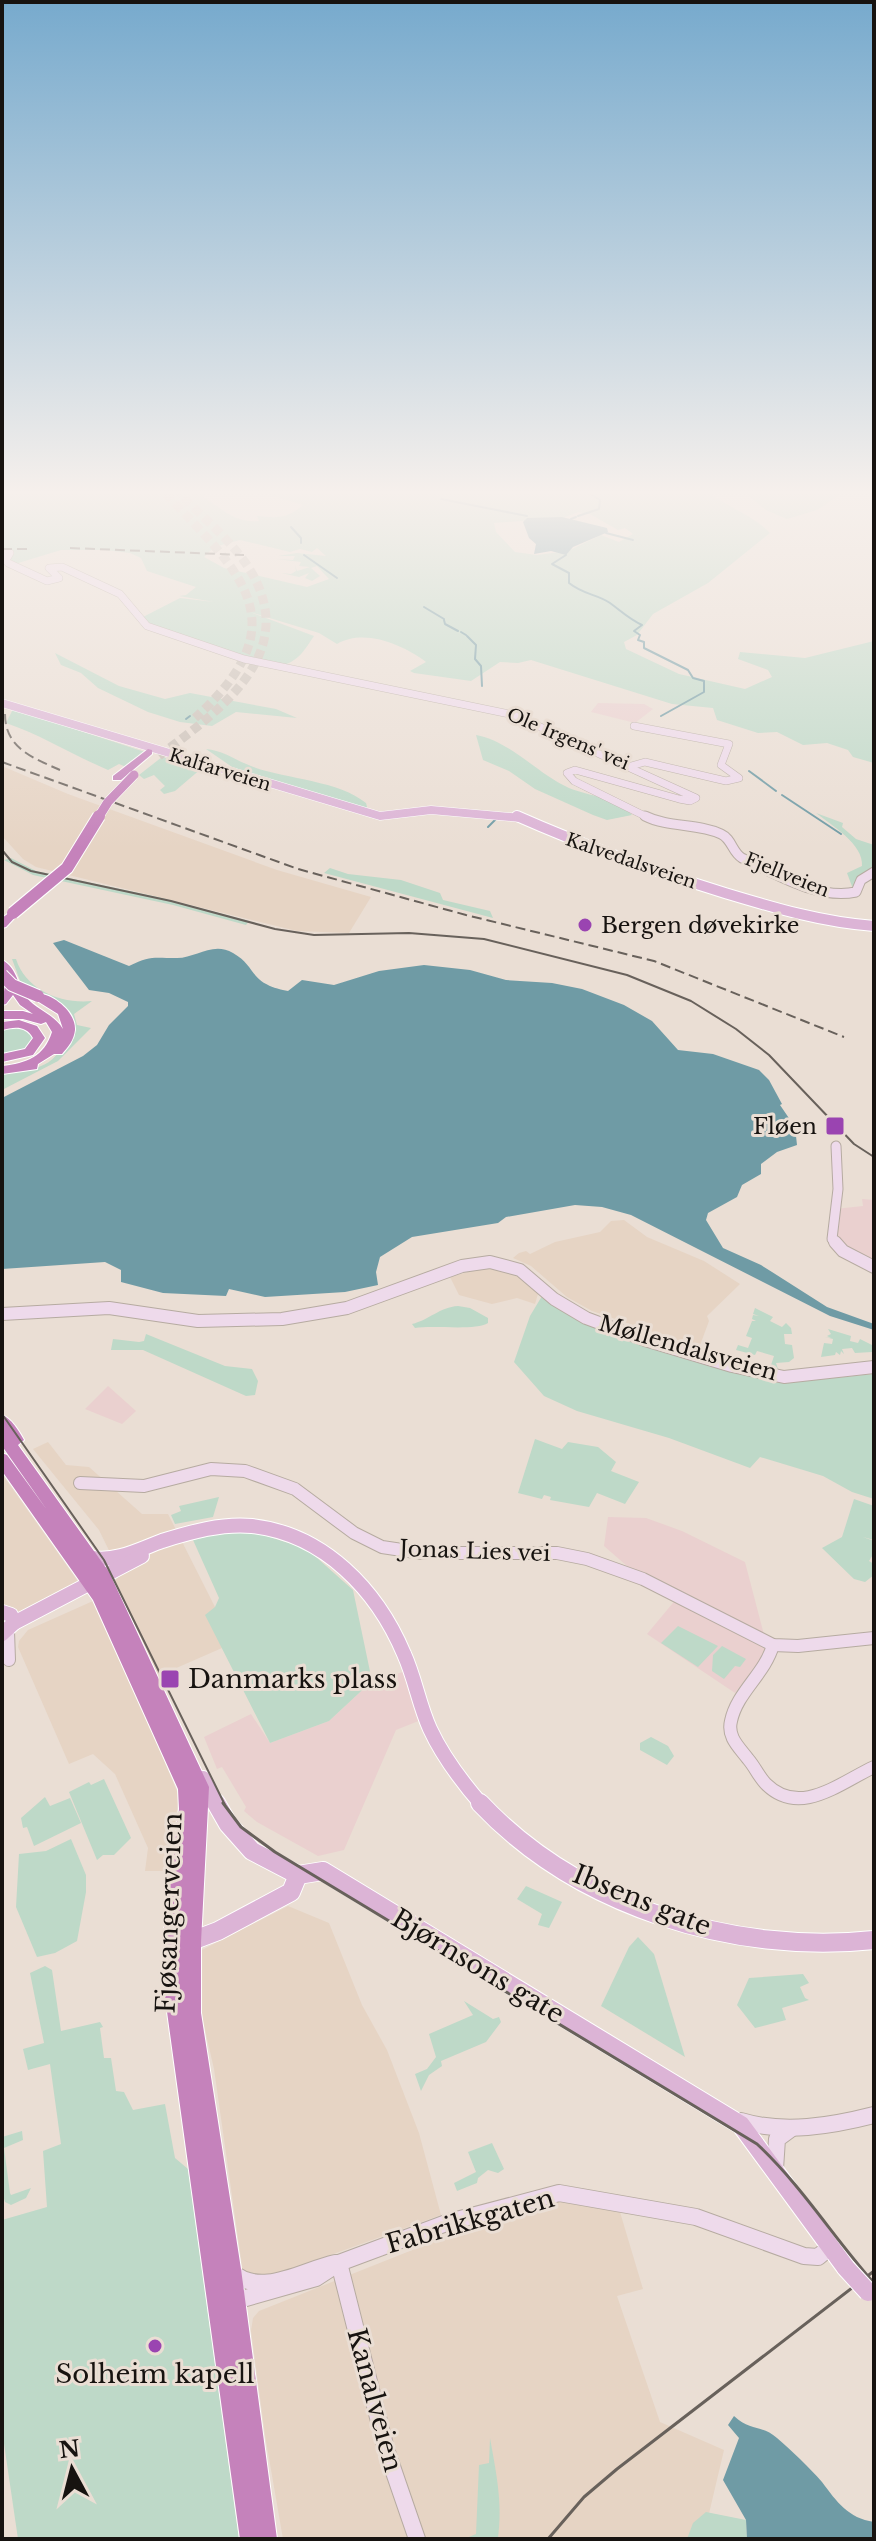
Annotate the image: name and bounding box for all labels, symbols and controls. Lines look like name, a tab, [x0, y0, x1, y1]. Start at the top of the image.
street label: Ole Irgens' vei	[504, 703, 632, 775]
street label: Kalfarveien	[166, 744, 274, 796]
street label: Kalvedalsveien	[563, 828, 699, 894]
street label: Fjellveien	[742, 848, 832, 902]
place label: Bergen døvekirke	[601, 912, 799, 939]
marker: Bergen døvekirke	[576, 916, 594, 934]
place label: Fløen	[753, 1113, 817, 1140]
marker: Fløen	[824, 1115, 846, 1137]
street label: Møllendalsveien	[596, 1310, 780, 1386]
street label: Jonas Lies vei	[396, 1535, 551, 1567]
place label: Danmarks plass	[188, 1663, 397, 1695]
marker: Danmarks plass	[159, 1668, 181, 1690]
street label: Fjøsangerveien	[150, 1812, 189, 2014]
street label: Ibsens gate	[568, 1858, 716, 1942]
street label: Bjørnsons gate	[386, 1902, 570, 2030]
street label: Fabrikkgaten	[382, 2182, 558, 2260]
street label: Kanalveien	[341, 2325, 410, 2475]
marker: Solheim kapell	[146, 2337, 164, 2355]
place label: Solheim kapell	[55, 2358, 255, 2390]
north arrow	[32, 2429, 112, 2509]
text: N	[58, 2435, 82, 2464]

